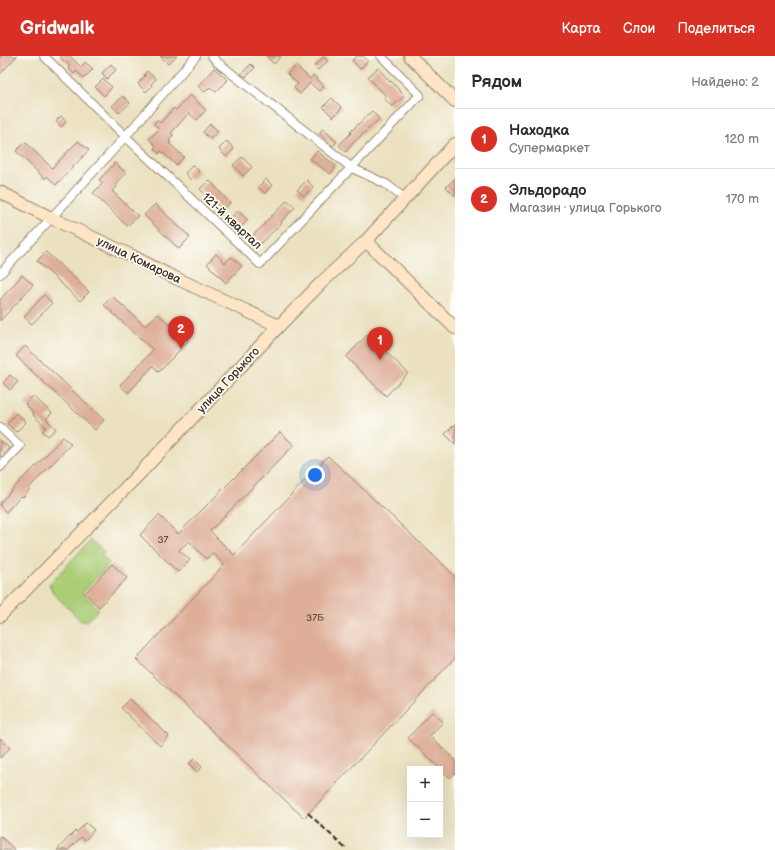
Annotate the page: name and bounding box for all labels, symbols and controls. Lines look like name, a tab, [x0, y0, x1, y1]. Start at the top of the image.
text: Gridwalk	[20, 17, 95, 40]
text: Карта	[561, 20, 601, 37]
text: Слои	[623, 20, 655, 37]
text: Поделиться	[677, 20, 755, 37]
text: Рядом	[471, 72, 522, 92]
text: Найдено: 2	[691, 74, 759, 90]
text: Находка	[509, 121, 569, 140]
text: 1	[481, 131, 487, 147]
text: 120 m	[724, 131, 759, 147]
text: Супермаркет	[509, 140, 590, 156]
text: Эльдорадо	[509, 181, 586, 200]
street label: 121-й квартал	[199, 190, 265, 253]
text: 2	[480, 191, 488, 207]
text: 170 m	[726, 191, 759, 207]
text: Магазин · улица Горького	[509, 200, 662, 216]
street label: улица Комарова	[94, 234, 183, 287]
pin: 2	[168, 316, 194, 349]
pin: 1	[367, 327, 393, 360]
street label: улица Горького	[194, 344, 263, 417]
your location	[305, 465, 325, 485]
house number: 37	[157, 534, 169, 546]
house number: 37Б	[306, 612, 324, 624]
map controls	[407, 766, 443, 838]
button: +	[407, 766, 443, 802]
button: −	[407, 802, 443, 838]

